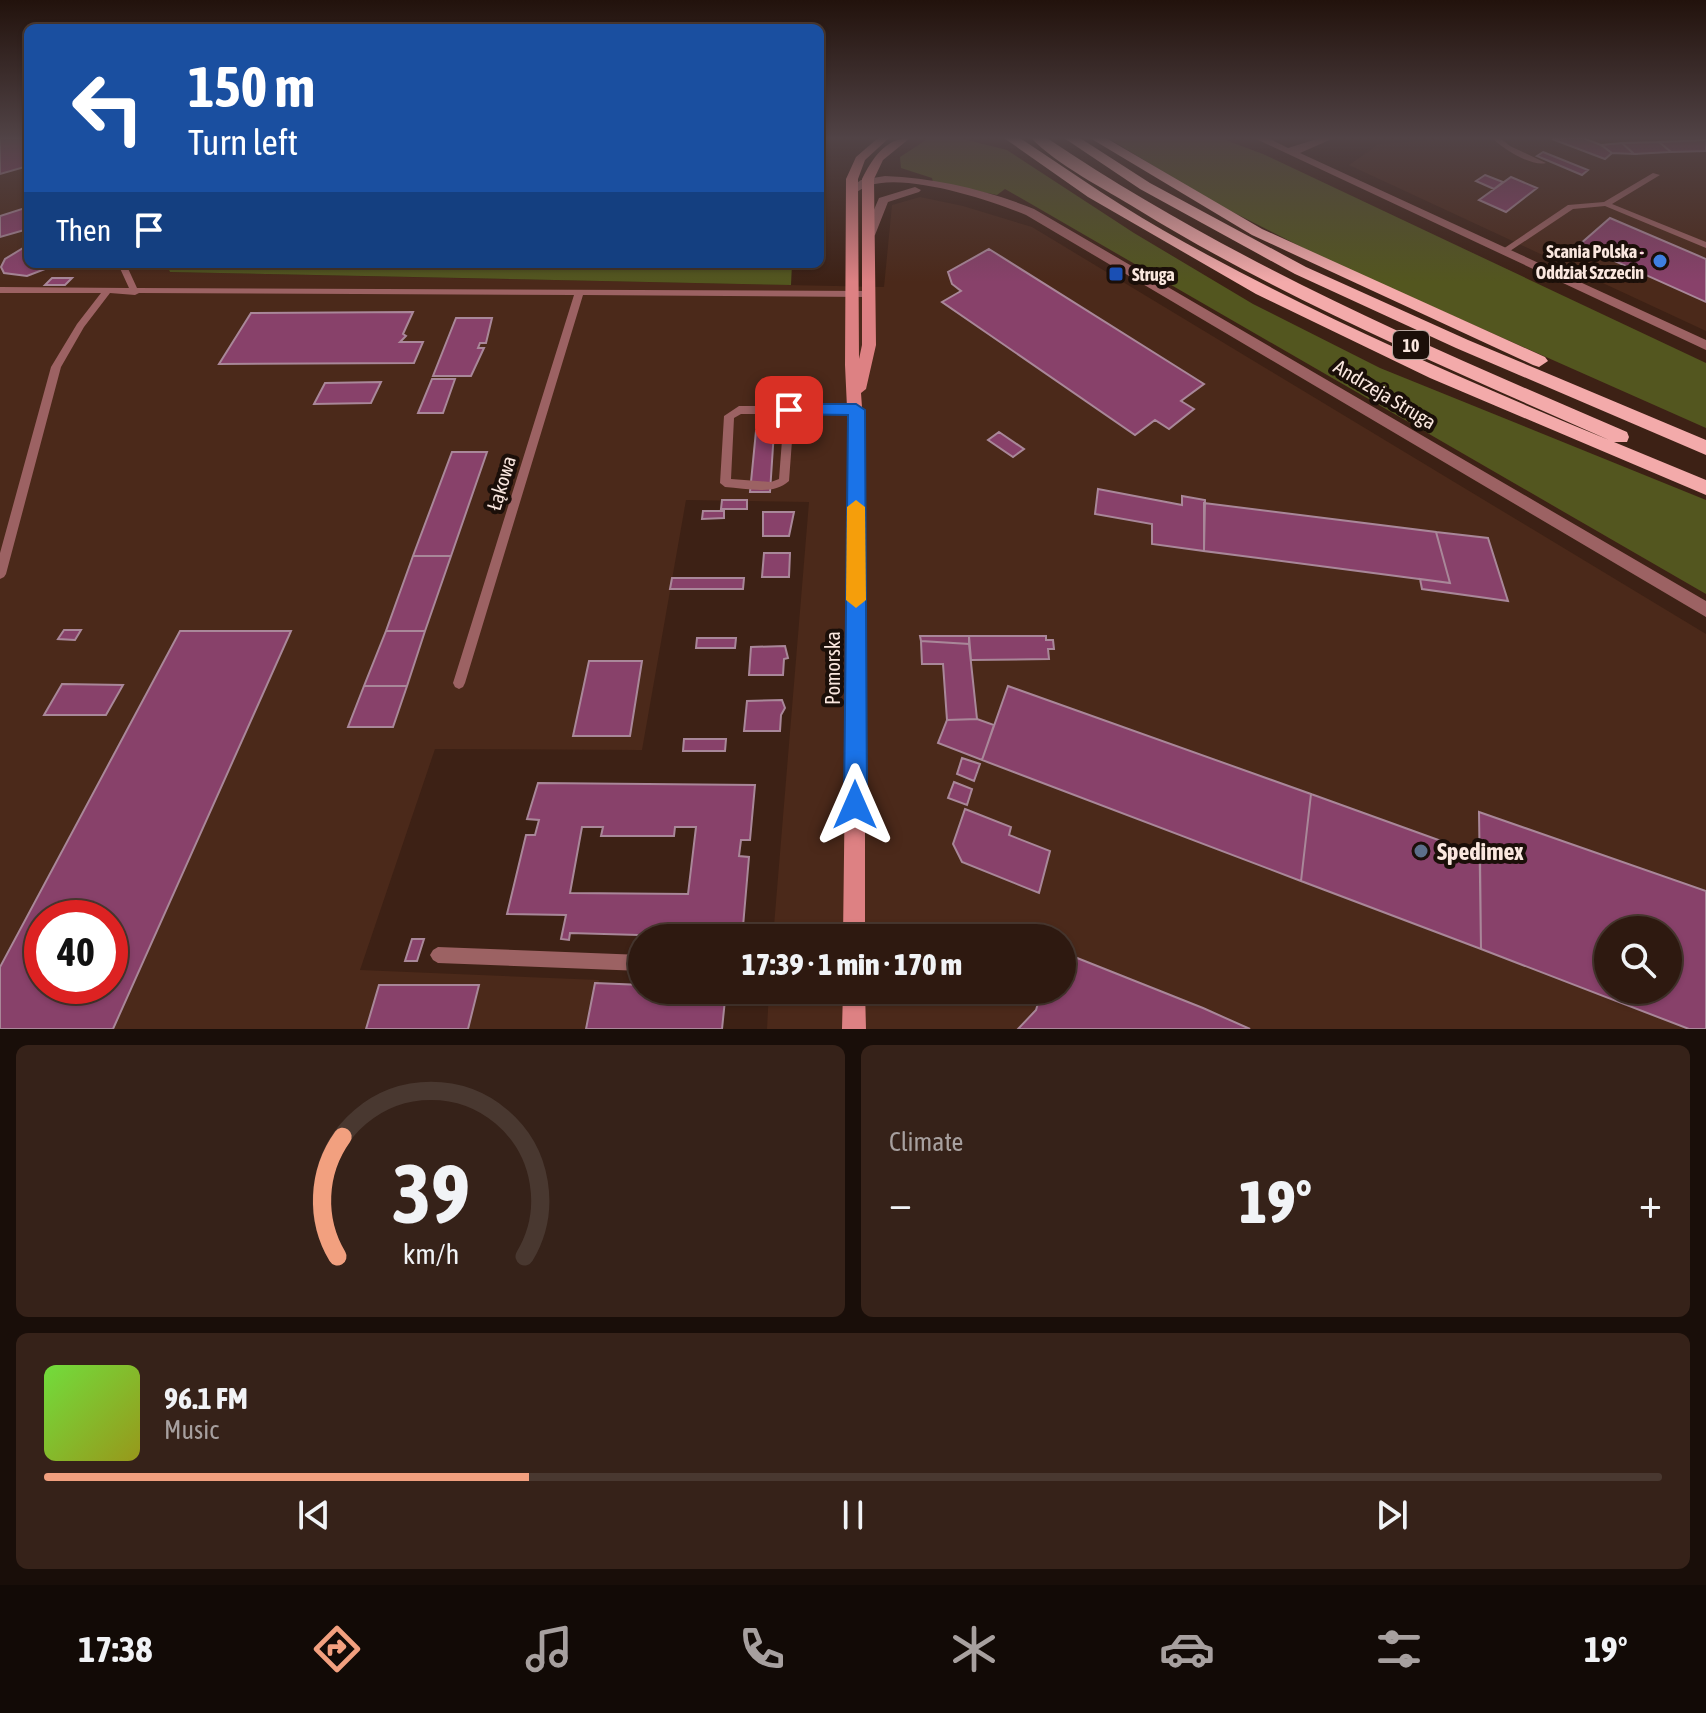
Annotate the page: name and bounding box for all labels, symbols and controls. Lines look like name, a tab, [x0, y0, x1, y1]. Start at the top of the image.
text: 150 m	[188, 55, 315, 119]
icon: left	[56, 56, 160, 160]
text: Turn left	[188, 121, 298, 163]
icon: arrive	[127, 208, 171, 252]
text: Then	[56, 213, 111, 247]
place label: Scania Polska - Oddział Szczecin	[1536, 241, 1644, 283]
marker: Scania Polska - Oddział Szczecin	[1651, 252, 1669, 270]
place label: Struga	[1132, 264, 1175, 285]
marker: Struga	[1107, 265, 1125, 283]
road number: 10	[1393, 331, 1429, 359]
street label: Andrzeja Struga	[1330, 355, 1440, 433]
pin	[755, 376, 823, 444]
icon: arrive	[767, 388, 811, 432]
street label: Łąkowa	[482, 453, 520, 513]
street label: Pomorska	[821, 631, 844, 705]
position arrow	[813, 763, 897, 847]
place label: Spedimex	[1437, 838, 1524, 865]
marker: Spedimex	[1412, 842, 1430, 860]
speed limit sign: 40	[24, 900, 128, 1004]
map controls	[1594, 916, 1682, 1004]
button: search	[1594, 916, 1682, 1004]
text: 17:39 · 1 min · 170 m	[742, 947, 962, 981]
text: Climate	[889, 1127, 963, 1157]
text: 39	[391, 1145, 470, 1241]
text: 19°	[1239, 1167, 1312, 1236]
text: −	[889, 1177, 912, 1227]
text: +	[1639, 1177, 1662, 1227]
text: km/h	[402, 1237, 459, 1270]
text: 96.1 FM	[164, 1381, 248, 1415]
text: Music	[164, 1415, 219, 1445]
icon: previous	[292, 1493, 336, 1537]
icon: pause	[831, 1493, 875, 1537]
icon: next	[1370, 1493, 1414, 1537]
icon: directions	[309, 1621, 365, 1677]
icon: music	[521, 1621, 577, 1677]
icon: phone	[734, 1621, 790, 1677]
icon: climate	[946, 1621, 1002, 1677]
icon: car	[1159, 1621, 1215, 1677]
icon: filters	[1371, 1621, 1427, 1677]
text: 17:38	[78, 1628, 152, 1670]
text: 19°	[1584, 1628, 1628, 1670]

